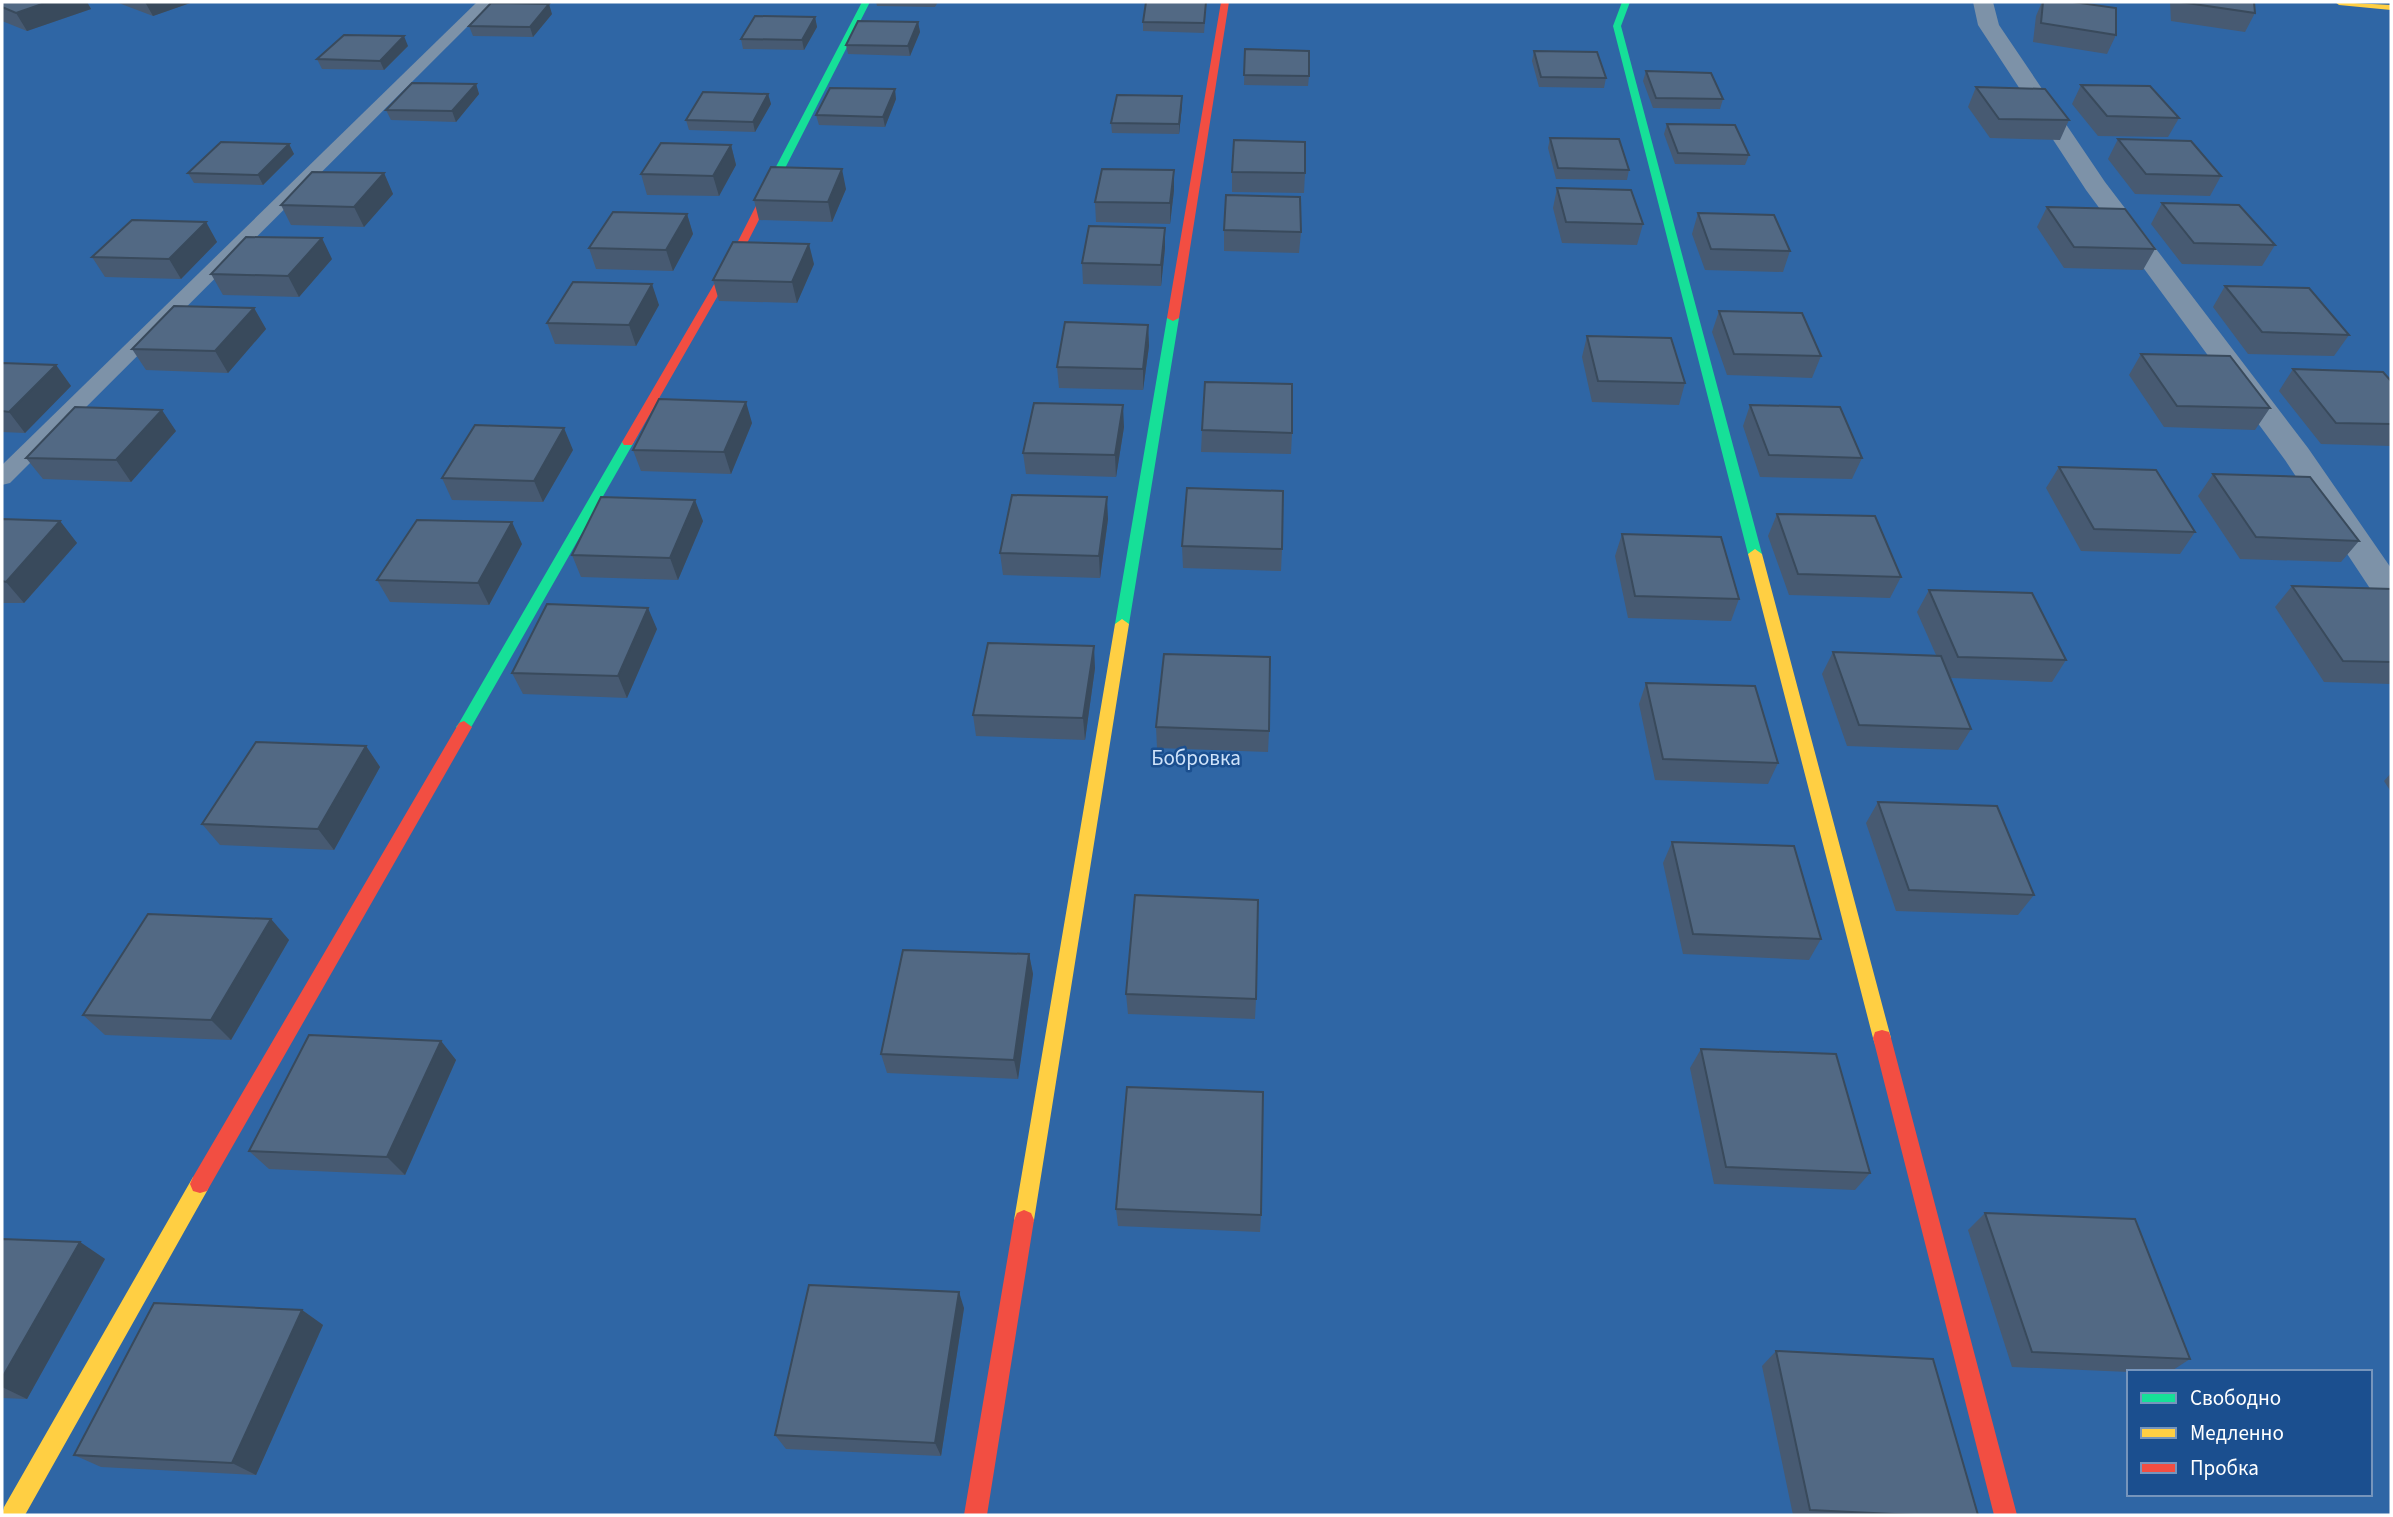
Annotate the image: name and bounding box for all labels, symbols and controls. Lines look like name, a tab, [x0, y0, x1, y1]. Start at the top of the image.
park label: Бобровка	[1151, 743, 1241, 773]
legend	[2127, 1370, 2372, 1496]
text: Свободно	[2190, 1383, 2281, 1413]
text: Медленно	[2190, 1418, 2284, 1448]
text: Пробка	[2190, 1453, 2259, 1483]

